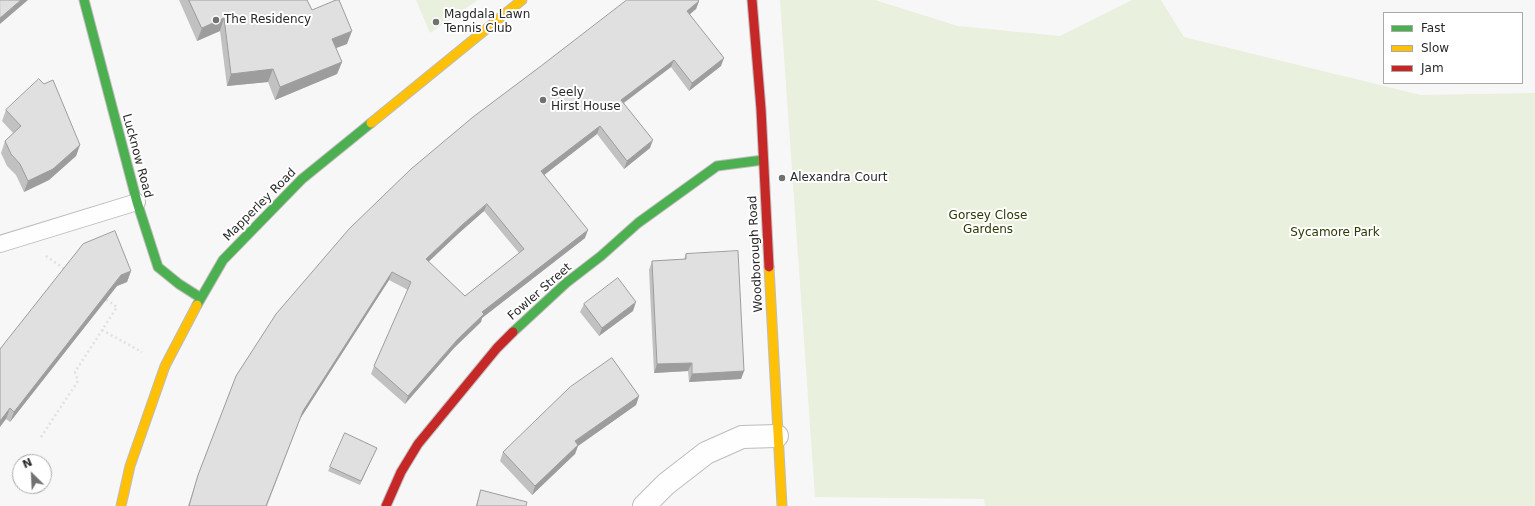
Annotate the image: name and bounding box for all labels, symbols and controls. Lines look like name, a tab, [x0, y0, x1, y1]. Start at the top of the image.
place label: Magdala Lawn Tennis Club	[444, 8, 530, 36]
legend	[1383, 12, 1523, 84]
place label: The Residency	[224, 13, 311, 27]
marker: The Residency	[211, 15, 221, 25]
marker: Magdala Lawn Tennis Club	[431, 17, 441, 27]
text: Fast	[1421, 21, 1445, 35]
text: Slow	[1421, 41, 1449, 55]
text: Jam	[1421, 61, 1444, 75]
place label: Seely Hirst House	[551, 86, 621, 114]
marker: Seely Hirst House	[538, 95, 548, 105]
street label: Lucknow Road	[119, 112, 155, 200]
street label: Mapperley Road	[221, 166, 299, 244]
place label: Alexandra Court	[790, 171, 887, 185]
marker: Alexandra Court	[777, 173, 787, 183]
street label: Woodborough Road	[746, 195, 766, 313]
park label: Gorsey Close Gardens	[949, 209, 1027, 237]
park label: Sycamore Park	[1290, 226, 1380, 240]
street label: Fowler Street	[505, 260, 575, 324]
north arrow	[12, 454, 52, 494]
text: N	[20, 456, 34, 471]

